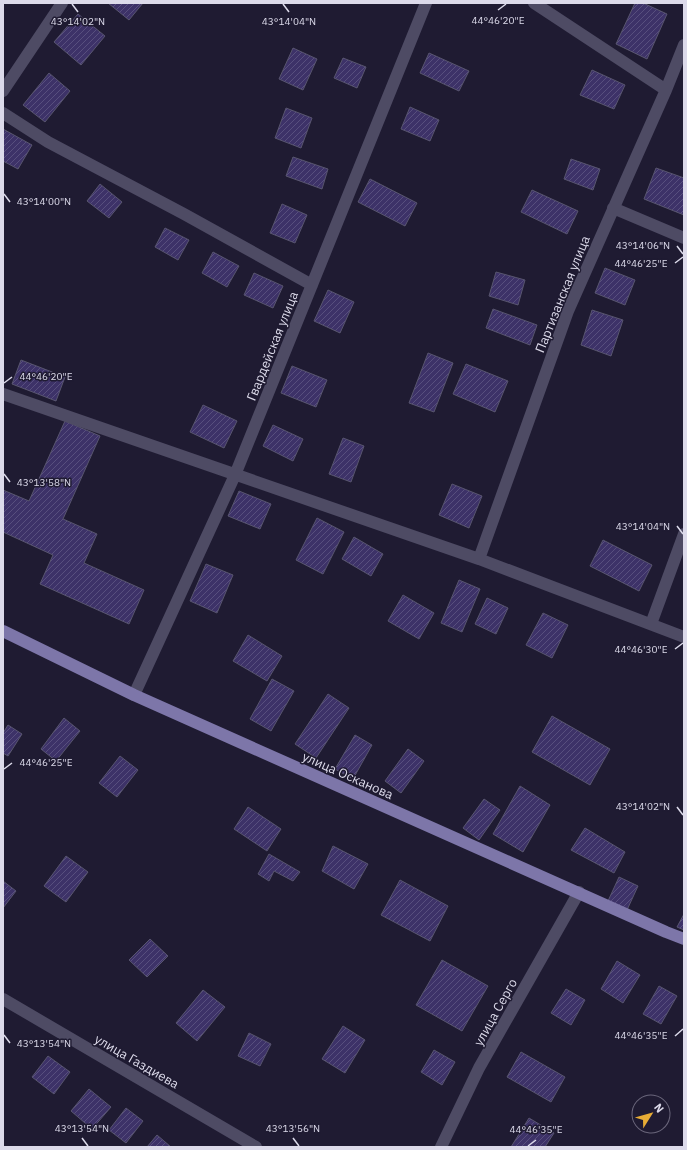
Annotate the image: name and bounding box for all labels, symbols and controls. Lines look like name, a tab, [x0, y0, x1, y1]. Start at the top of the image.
text: 44°46'20"E	[471, 14, 525, 27]
text: 43°14'02"N	[51, 15, 105, 28]
text: 43°14'04"N	[262, 15, 316, 28]
text: 43°14'00"N	[17, 195, 71, 208]
street label: Партизанская улица	[531, 233, 594, 355]
text: 43°14'06"N	[616, 239, 670, 252]
text: 44°46'25"E	[614, 257, 668, 270]
street label: Гвардейская улица	[243, 289, 302, 403]
text: 44°46'20"E	[19, 370, 73, 383]
text: 43°13'58"N	[17, 476, 71, 489]
text: 43°14'04"N	[616, 520, 670, 533]
text: 44°46'30"E	[614, 643, 668, 656]
street label: улица Осканова	[300, 748, 396, 803]
text: 44°46'25"E	[19, 756, 73, 769]
text: 43°14'02"N	[616, 800, 670, 813]
street label: улица Серго	[470, 976, 521, 1049]
text: 44°46'35"E	[614, 1029, 668, 1042]
street label: улица Газдиева	[92, 1030, 182, 1092]
text: 43°13'54"N	[17, 1037, 71, 1050]
north arrow	[631, 1094, 671, 1134]
text: N	[651, 1101, 667, 1115]
text: 43°13'54"N	[55, 1122, 109, 1135]
text: 43°13'56"N	[266, 1122, 320, 1135]
text: 44°46'35"E	[509, 1123, 563, 1136]

